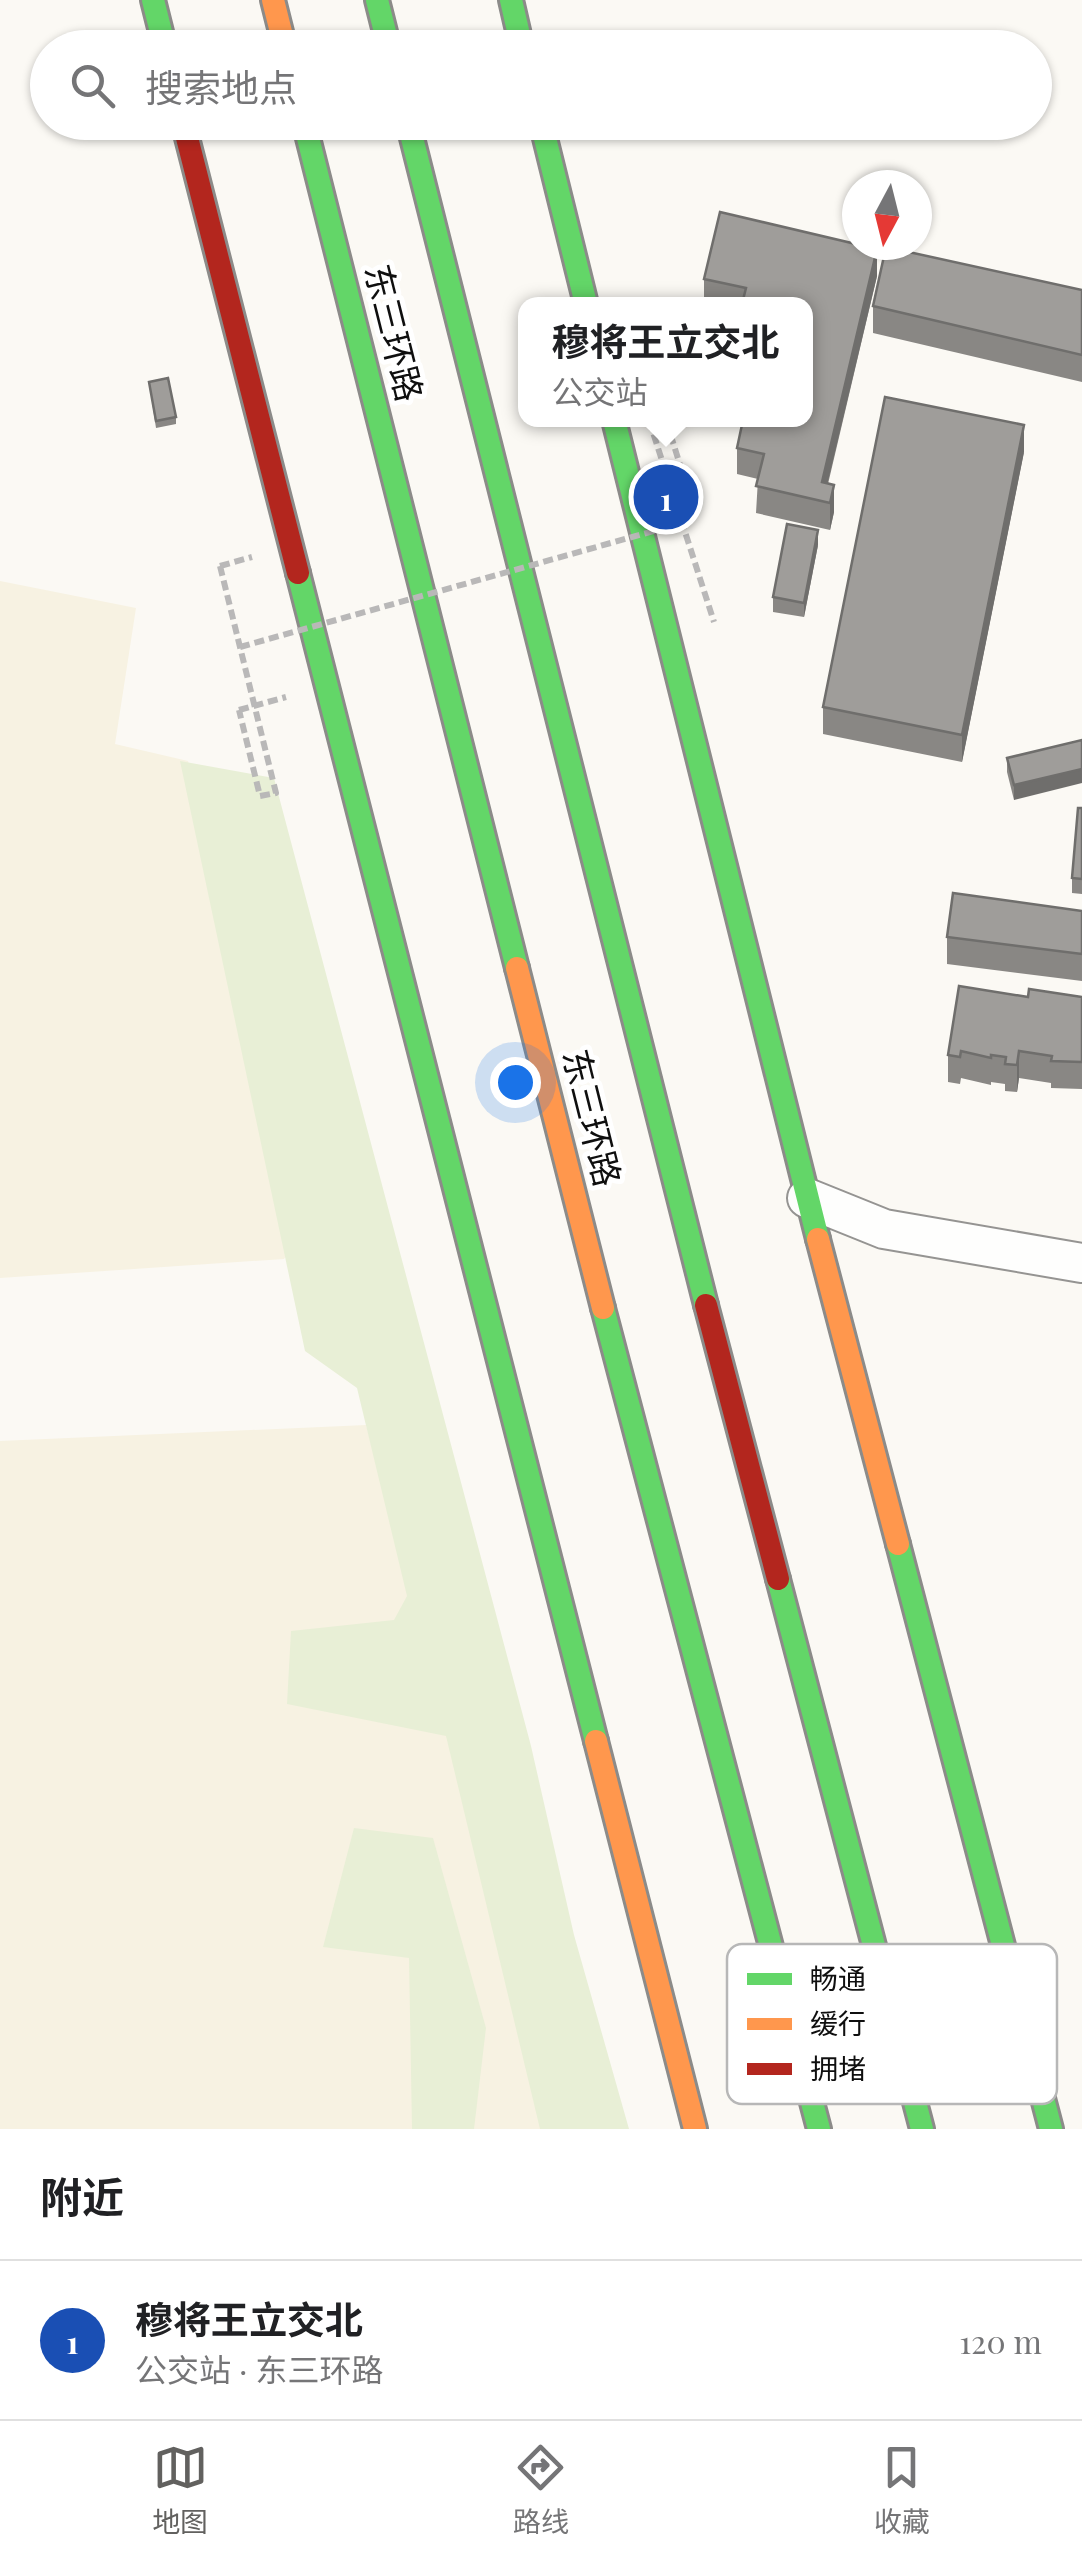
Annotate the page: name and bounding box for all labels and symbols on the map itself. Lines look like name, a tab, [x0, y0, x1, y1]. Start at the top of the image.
north arrow	[842, 170, 932, 260]
street label: 东三环路	[356, 259, 435, 406]
pin: 1	[634, 460, 698, 534]
street label: 东三环路	[554, 1044, 633, 1191]
your location	[490, 1057, 541, 1108]
legend	[727, 1944, 1057, 2104]
text: 畅通	[810, 1959, 866, 1996]
text: 缓行	[810, 2004, 866, 2041]
text: 拥堵	[810, 2049, 866, 2086]

